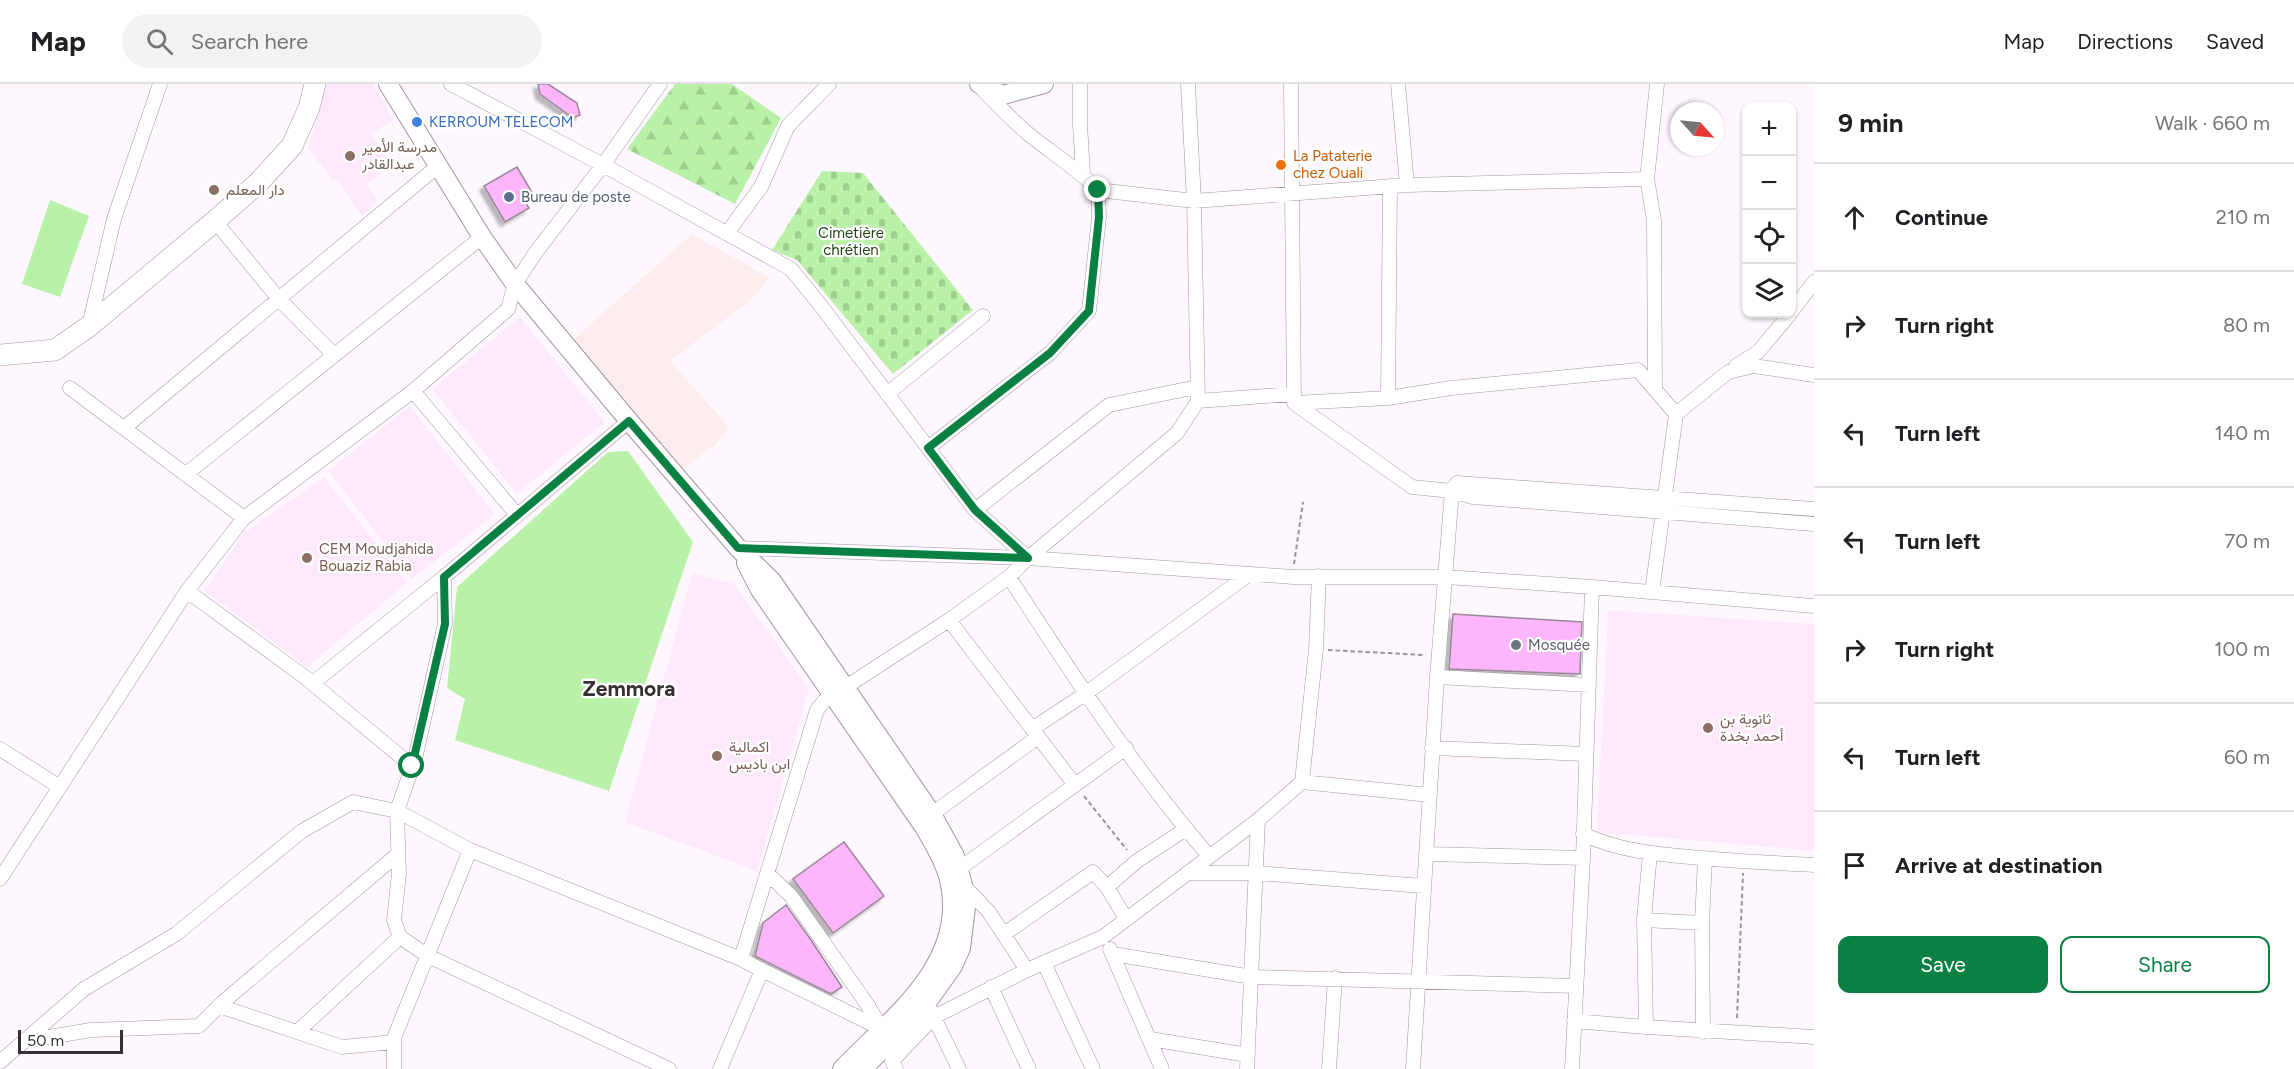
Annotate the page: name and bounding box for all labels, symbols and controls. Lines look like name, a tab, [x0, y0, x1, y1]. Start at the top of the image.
search box	[122, 14, 542, 68]
text: Map	[30, 24, 86, 58]
icon: search	[143, 25, 176, 58]
text: Search here	[191, 28, 308, 55]
text: Map	[2003, 29, 2044, 54]
text: Directions	[2077, 29, 2173, 54]
text: Saved	[2206, 29, 2264, 54]
north arrow	[1670, 102, 1724, 156]
map controls	[1742, 102, 1796, 318]
button: +	[1742, 102, 1796, 156]
text: 9 min	[1838, 107, 1904, 139]
text: Walk · 660 m	[2155, 111, 2270, 135]
place label: KERROUM TELECOM	[429, 113, 573, 131]
marker: KERROUM TELECOM	[410, 115, 424, 129]
place label: مدرسة الأمير عبدالقادر	[361, 138, 437, 173]
place label: La Pataterie chez Ouali	[1293, 147, 1372, 182]
marker: مدرسة الأمير عبدالقادر	[343, 149, 357, 163]
button: −	[1742, 156, 1796, 210]
marker: La Pataterie chez Ouali	[1274, 158, 1288, 172]
route end	[1084, 176, 1110, 202]
place label: دار المعلم	[226, 181, 285, 200]
marker: دار المعلم	[207, 183, 221, 197]
place label: Bureau de poste	[521, 188, 631, 206]
marker: Bureau de poste	[502, 190, 516, 204]
icon: ahead	[1838, 201, 1871, 234]
text: Continue	[1895, 204, 1988, 231]
text: 210 m	[2216, 205, 2270, 229]
button: locate	[1742, 210, 1796, 264]
park label: Cimetière chrétien	[818, 224, 884, 259]
button: layers	[1742, 264, 1796, 318]
icon: right	[1838, 309, 1871, 342]
text: Turn right	[1895, 312, 1994, 339]
text: 80 m	[2223, 313, 2270, 337]
icon: left	[1838, 417, 1871, 450]
text: Turn left	[1895, 420, 1981, 447]
text: 140 m	[2215, 421, 2270, 445]
icon: left	[1838, 525, 1871, 558]
text: Turn left	[1895, 528, 1981, 555]
text: 70 m	[2224, 529, 2270, 553]
place label: CEM Moudjahida Bouaziz Rabia	[319, 540, 434, 575]
marker: CEM Moudjahida Bouaziz Rabia	[300, 551, 314, 565]
icon: right	[1838, 633, 1871, 666]
place label: Mosquée	[1528, 636, 1590, 654]
text: Turn right	[1895, 636, 1994, 663]
text: 100 m	[2214, 637, 2270, 661]
marker: Mosquée	[1509, 638, 1523, 652]
district label: Zemmora	[583, 676, 675, 701]
place label: ثانوية بن أحمد بخدة	[1720, 710, 1784, 745]
marker: ثانوية بن أحمد بخدة	[1701, 721, 1715, 735]
place label: اكمالية ابن باديس	[729, 738, 790, 774]
icon: left	[1838, 741, 1871, 774]
text: Turn left	[1895, 744, 1981, 771]
text: 60 m	[2224, 745, 2270, 769]
marker: اكمالية ابن باديس	[710, 749, 724, 763]
route start	[398, 752, 424, 778]
icon: arrive	[1838, 849, 1871, 882]
text: Arrive at destination	[1895, 852, 2103, 879]
button: Save	[1838, 936, 2048, 993]
button: Share	[2060, 936, 2270, 993]
scale bar	[18, 1027, 123, 1054]
text: 50 m	[27, 1031, 64, 1050]

